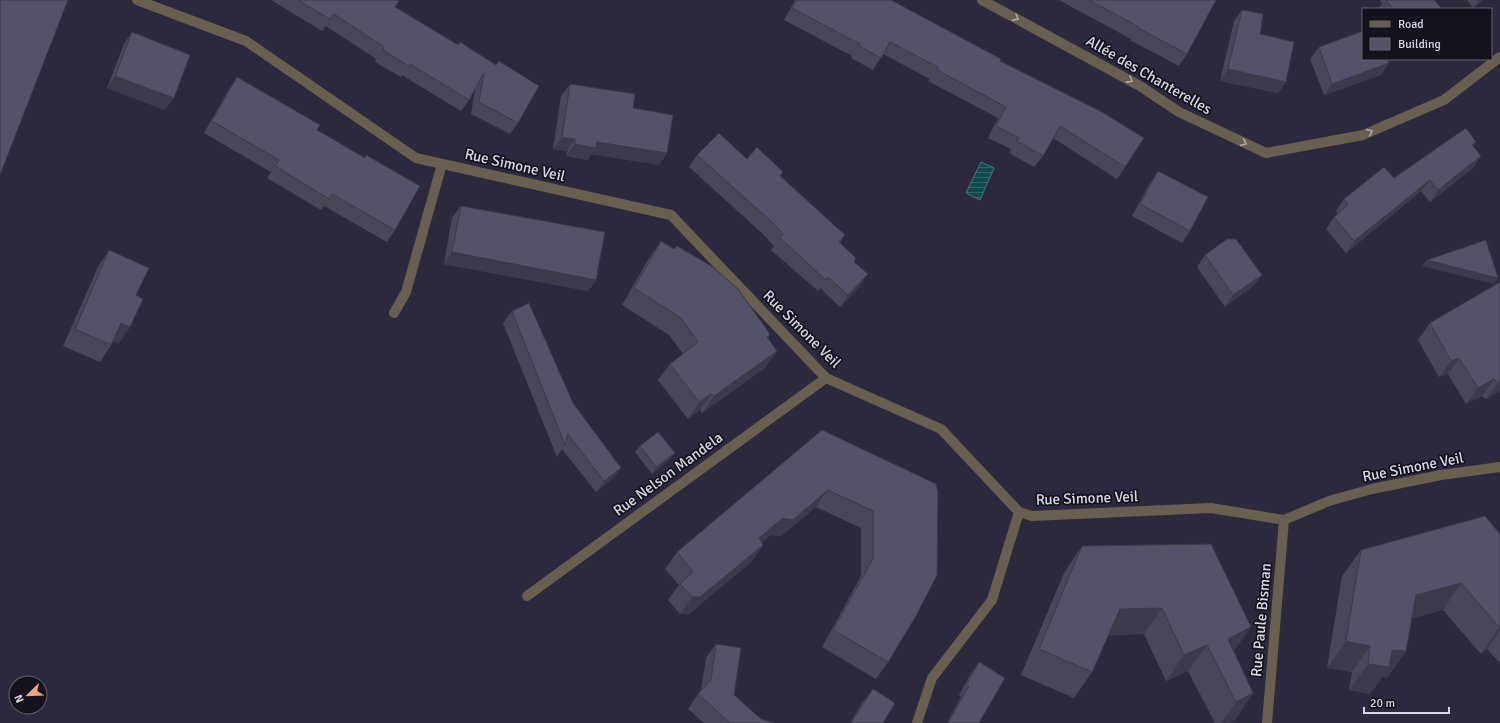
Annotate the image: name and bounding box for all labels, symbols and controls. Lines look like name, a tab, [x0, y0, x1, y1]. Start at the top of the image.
legend	[1362, 8, 1492, 60]
one-way arrow	[1012, 13, 1020, 21]
text: Road	[1398, 17, 1424, 32]
street label: Allée des Chanterelles	[1083, 32, 1215, 119]
text: Building	[1398, 37, 1441, 52]
one-way arrow	[1126, 76, 1134, 83]
one-way arrow	[1366, 129, 1373, 137]
one-way arrow	[1240, 138, 1248, 146]
street label: Rue Simone Veil	[463, 145, 567, 185]
street label: Rue Simone Veil	[759, 286, 845, 372]
street label: Rue Nelson Mandela	[610, 428, 726, 520]
street label: Rue Simone Veil	[1361, 448, 1465, 486]
street label: Rue Simone Veil	[1035, 487, 1139, 509]
street label: Rue Paule Bisman	[1247, 562, 1275, 678]
north arrow	[8, 675, 48, 715]
scale bar	[1364, 689, 1449, 715]
text: N	[12, 693, 27, 705]
text: 20 m	[1370, 696, 1395, 711]

